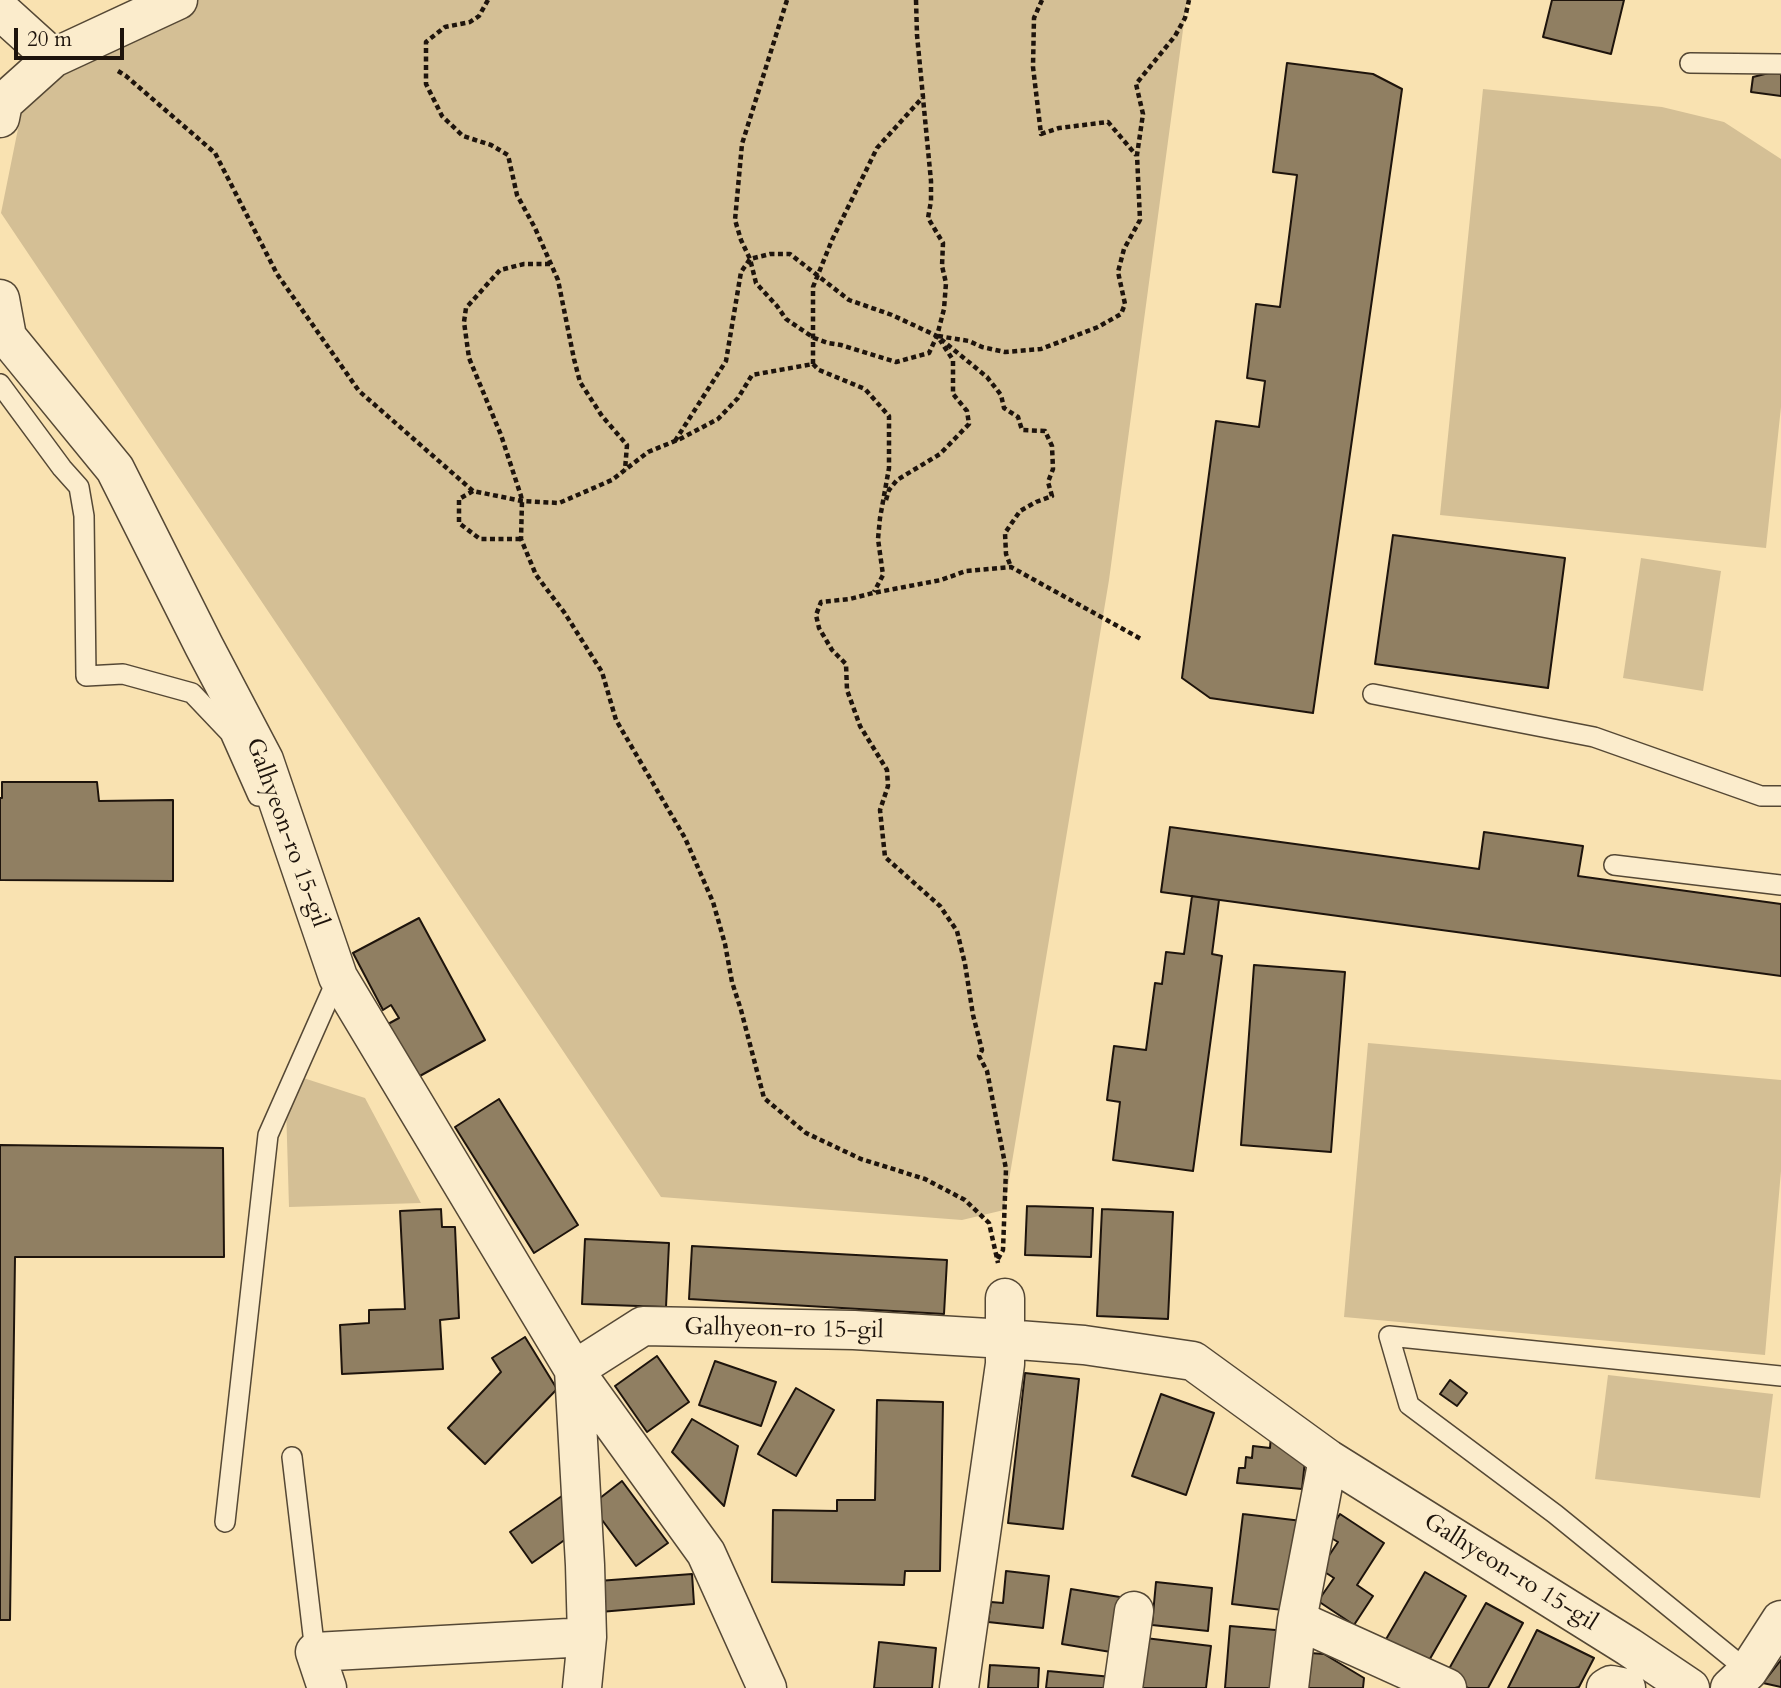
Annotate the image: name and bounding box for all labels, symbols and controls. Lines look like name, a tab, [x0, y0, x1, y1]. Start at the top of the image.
scale bar	[18, 14, 128, 58]
text: 20 m	[27, 25, 72, 54]
street label: Galhyeon-ro 15-gil	[238, 734, 334, 932]
street label: Galhyeon-ro 15-gil	[684, 1314, 884, 1346]
street label: Galhyeon-ro 15-gil	[1418, 1508, 1602, 1638]

